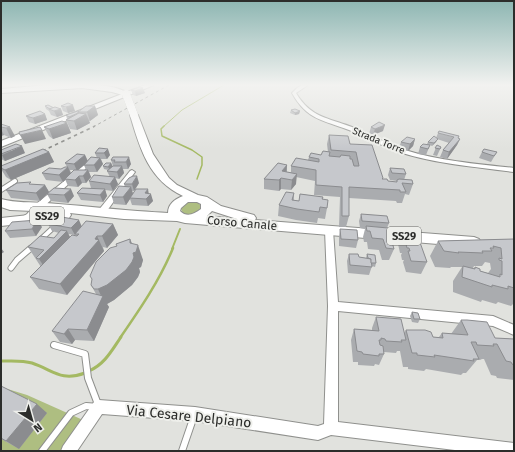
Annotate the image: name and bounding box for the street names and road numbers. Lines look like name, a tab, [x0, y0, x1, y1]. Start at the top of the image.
street label: Strada Torre	[351, 125, 407, 157]
road number: SS29	[30, 207, 64, 225]
street label: Corso Canale	[206, 213, 278, 233]
road number: SS29	[387, 227, 421, 245]
street label: Via Cesare Delpiano	[126, 401, 252, 432]

